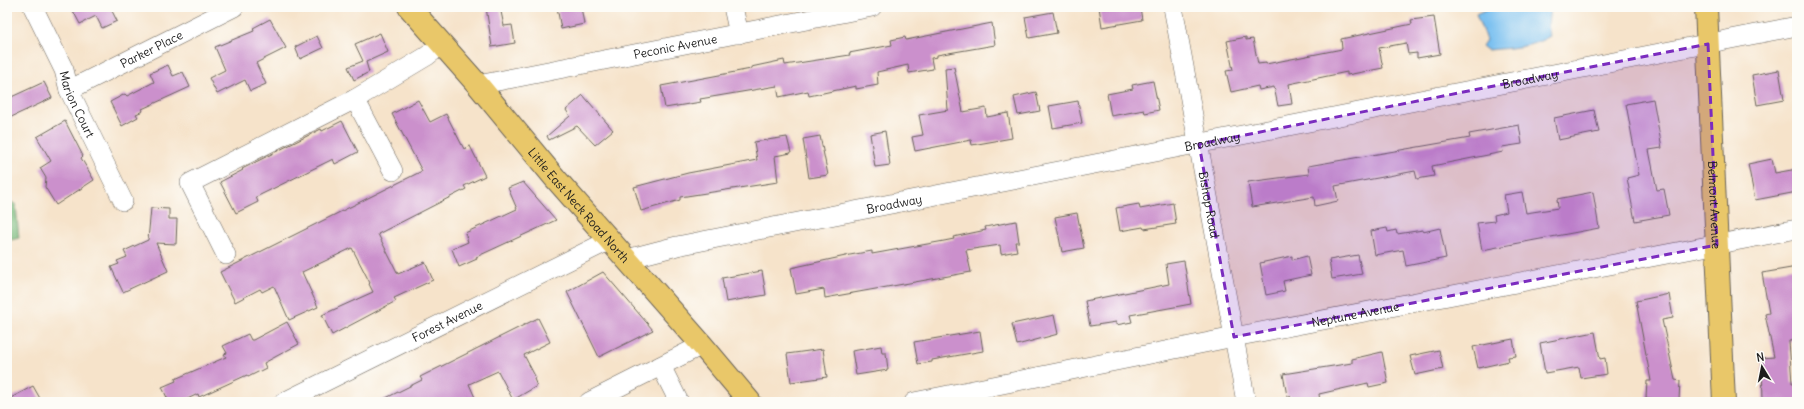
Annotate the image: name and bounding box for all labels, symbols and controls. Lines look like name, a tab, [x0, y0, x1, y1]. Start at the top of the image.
street label: Parker Place	[117, 27, 185, 71]
street label: Peconic Avenue	[632, 30, 718, 62]
street label: Broadway	[1501, 66, 1559, 91]
street label: Marion Court	[57, 69, 98, 140]
street label: Broadway	[1183, 128, 1241, 154]
street label: Little East Neck Road North	[525, 144, 633, 265]
street label: Belmont Avenue	[1706, 160, 1725, 249]
street label: Bishop Road	[1196, 170, 1223, 239]
street label: Broadway	[865, 191, 923, 216]
street label: Forest Avenue	[409, 297, 485, 345]
street label: Neptune Avenue	[1310, 298, 1400, 329]
north arrow	[1742, 347, 1782, 387]
text: N	[1755, 350, 1765, 365]

